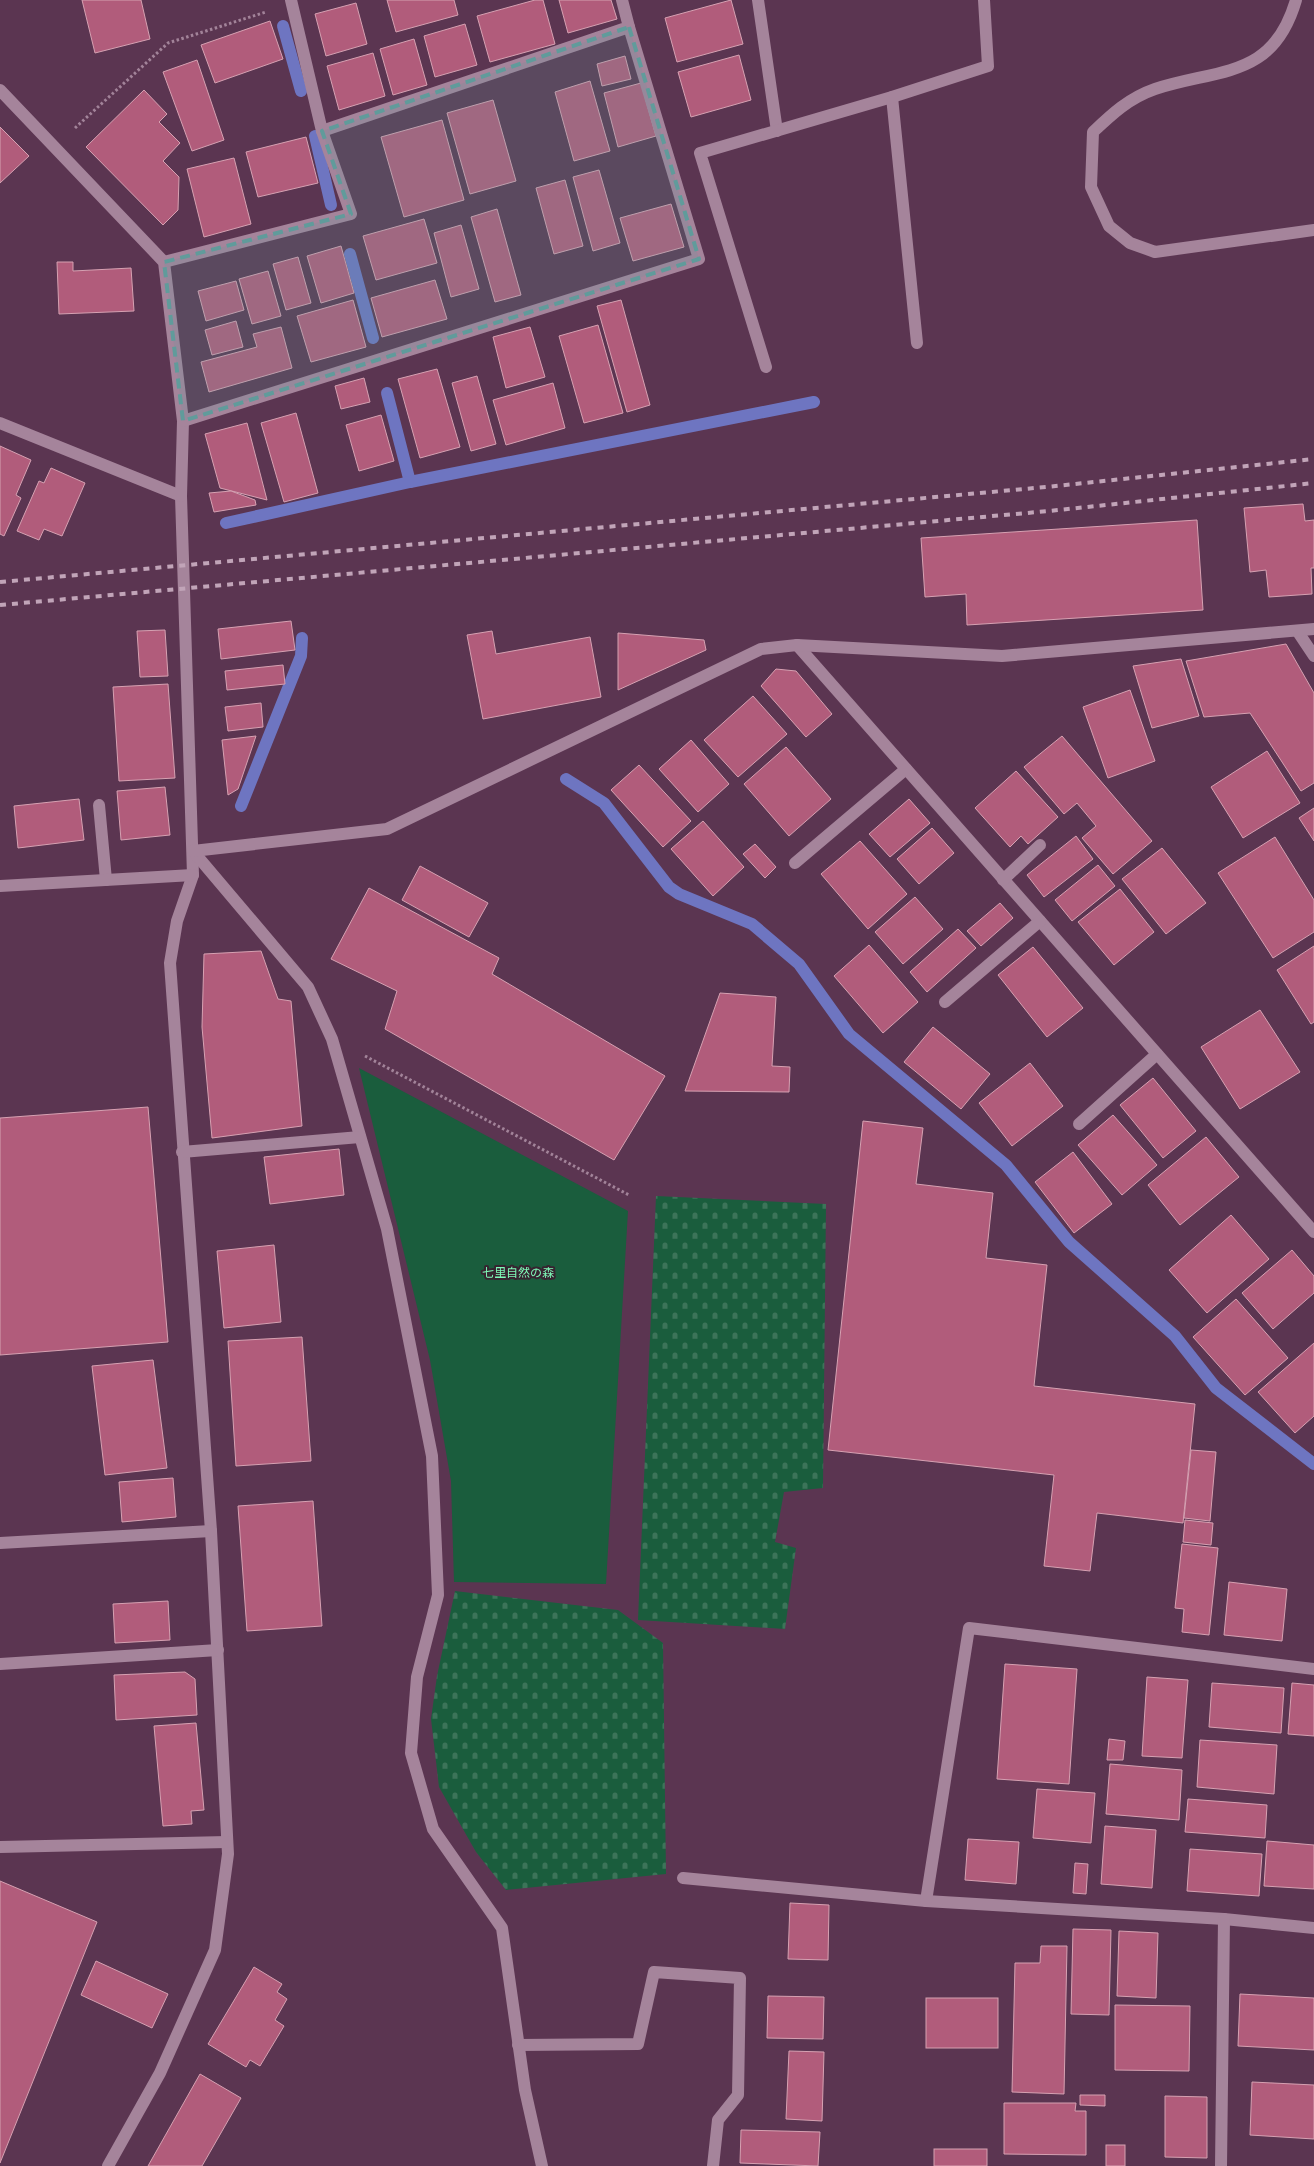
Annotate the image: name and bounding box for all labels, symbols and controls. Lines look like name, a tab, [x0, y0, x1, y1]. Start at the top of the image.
park label: 七里自然の森	[482, 1266, 554, 1280]

